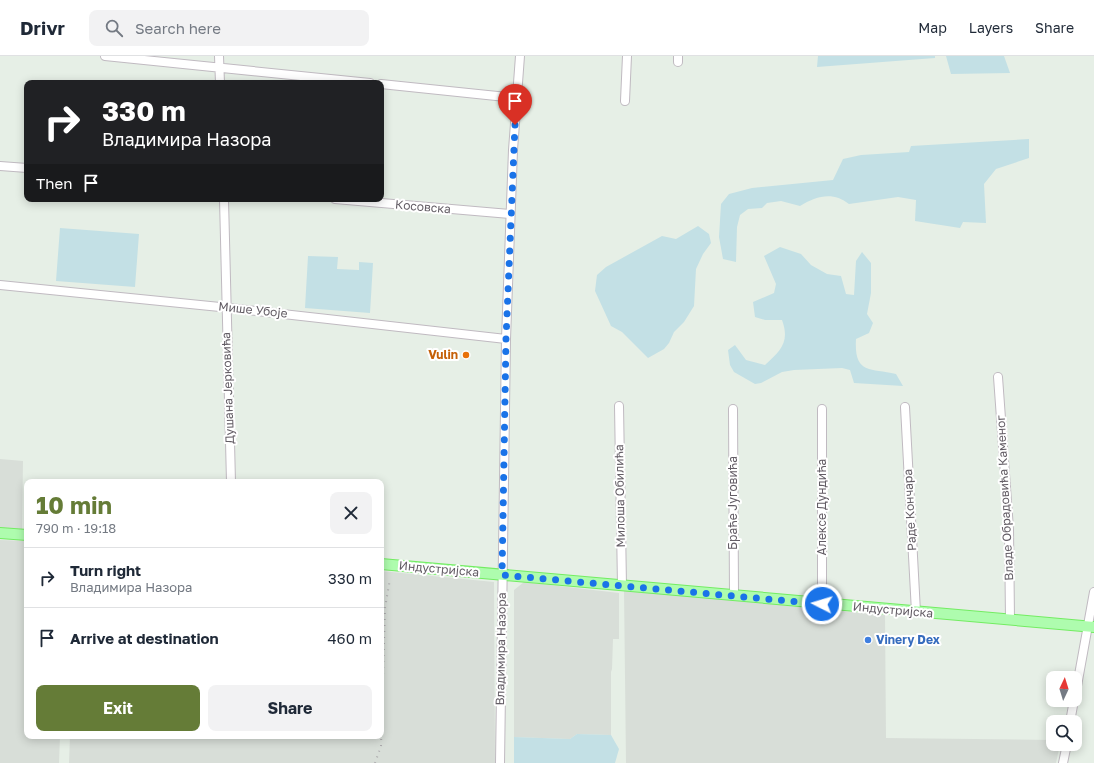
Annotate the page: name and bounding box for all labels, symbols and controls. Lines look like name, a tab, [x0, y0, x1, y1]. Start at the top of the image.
search box	[89, 10, 369, 46]
text: Drivr	[20, 16, 65, 39]
icon: search	[103, 17, 125, 39]
text: Search here	[135, 19, 221, 37]
text: Map	[918, 19, 947, 36]
text: Layers	[969, 19, 1013, 36]
text: Share	[1035, 19, 1074, 36]
pin	[498, 84, 532, 125]
icon: arrive	[504, 90, 526, 112]
text: 330 m	[102, 94, 186, 127]
icon: right	[36, 96, 88, 148]
text: Владимира Назора	[102, 128, 271, 150]
icon: arrive	[80, 172, 102, 194]
text: Then	[36, 174, 72, 192]
street label: Косовска	[395, 197, 452, 216]
street label: Мише Убоје	[218, 298, 288, 321]
street label: Душана Јерковића	[218, 332, 237, 444]
place label: Vulin	[428, 347, 458, 362]
marker: Vulin	[461, 350, 471, 360]
street label: Владе Обрадовића Каменог	[993, 414, 1016, 581]
street label: Милоша Обилића	[611, 444, 628, 548]
street label: Браће Југовића	[725, 456, 740, 550]
street label: Алексе Дундића	[814, 459, 829, 555]
street label: Раде Кончара	[900, 469, 919, 551]
text: 10 min	[36, 490, 112, 519]
button: close	[330, 492, 372, 534]
text: 790 m · 19:18	[36, 520, 116, 536]
street label: Индустријска	[398, 558, 480, 579]
text: Turn right	[70, 561, 141, 579]
icon: right	[36, 567, 58, 589]
text: 330 m	[328, 569, 372, 587]
text: Владимира Назора	[70, 579, 192, 595]
position arrow	[801, 583, 843, 625]
street label: Владимира Назора	[492, 592, 509, 706]
street label: Индустријска	[852, 599, 934, 620]
icon: arrive	[36, 627, 58, 649]
text: Arrive at destination	[70, 629, 219, 647]
text: 460 m	[327, 629, 372, 647]
place label: Vinery Dex	[876, 632, 940, 647]
marker: Vinery Dex	[863, 635, 873, 645]
north arrow	[1046, 671, 1082, 707]
map controls	[1046, 671, 1082, 751]
button: Exit	[36, 685, 200, 731]
button: Share	[208, 685, 372, 731]
button: search	[1046, 715, 1082, 751]

